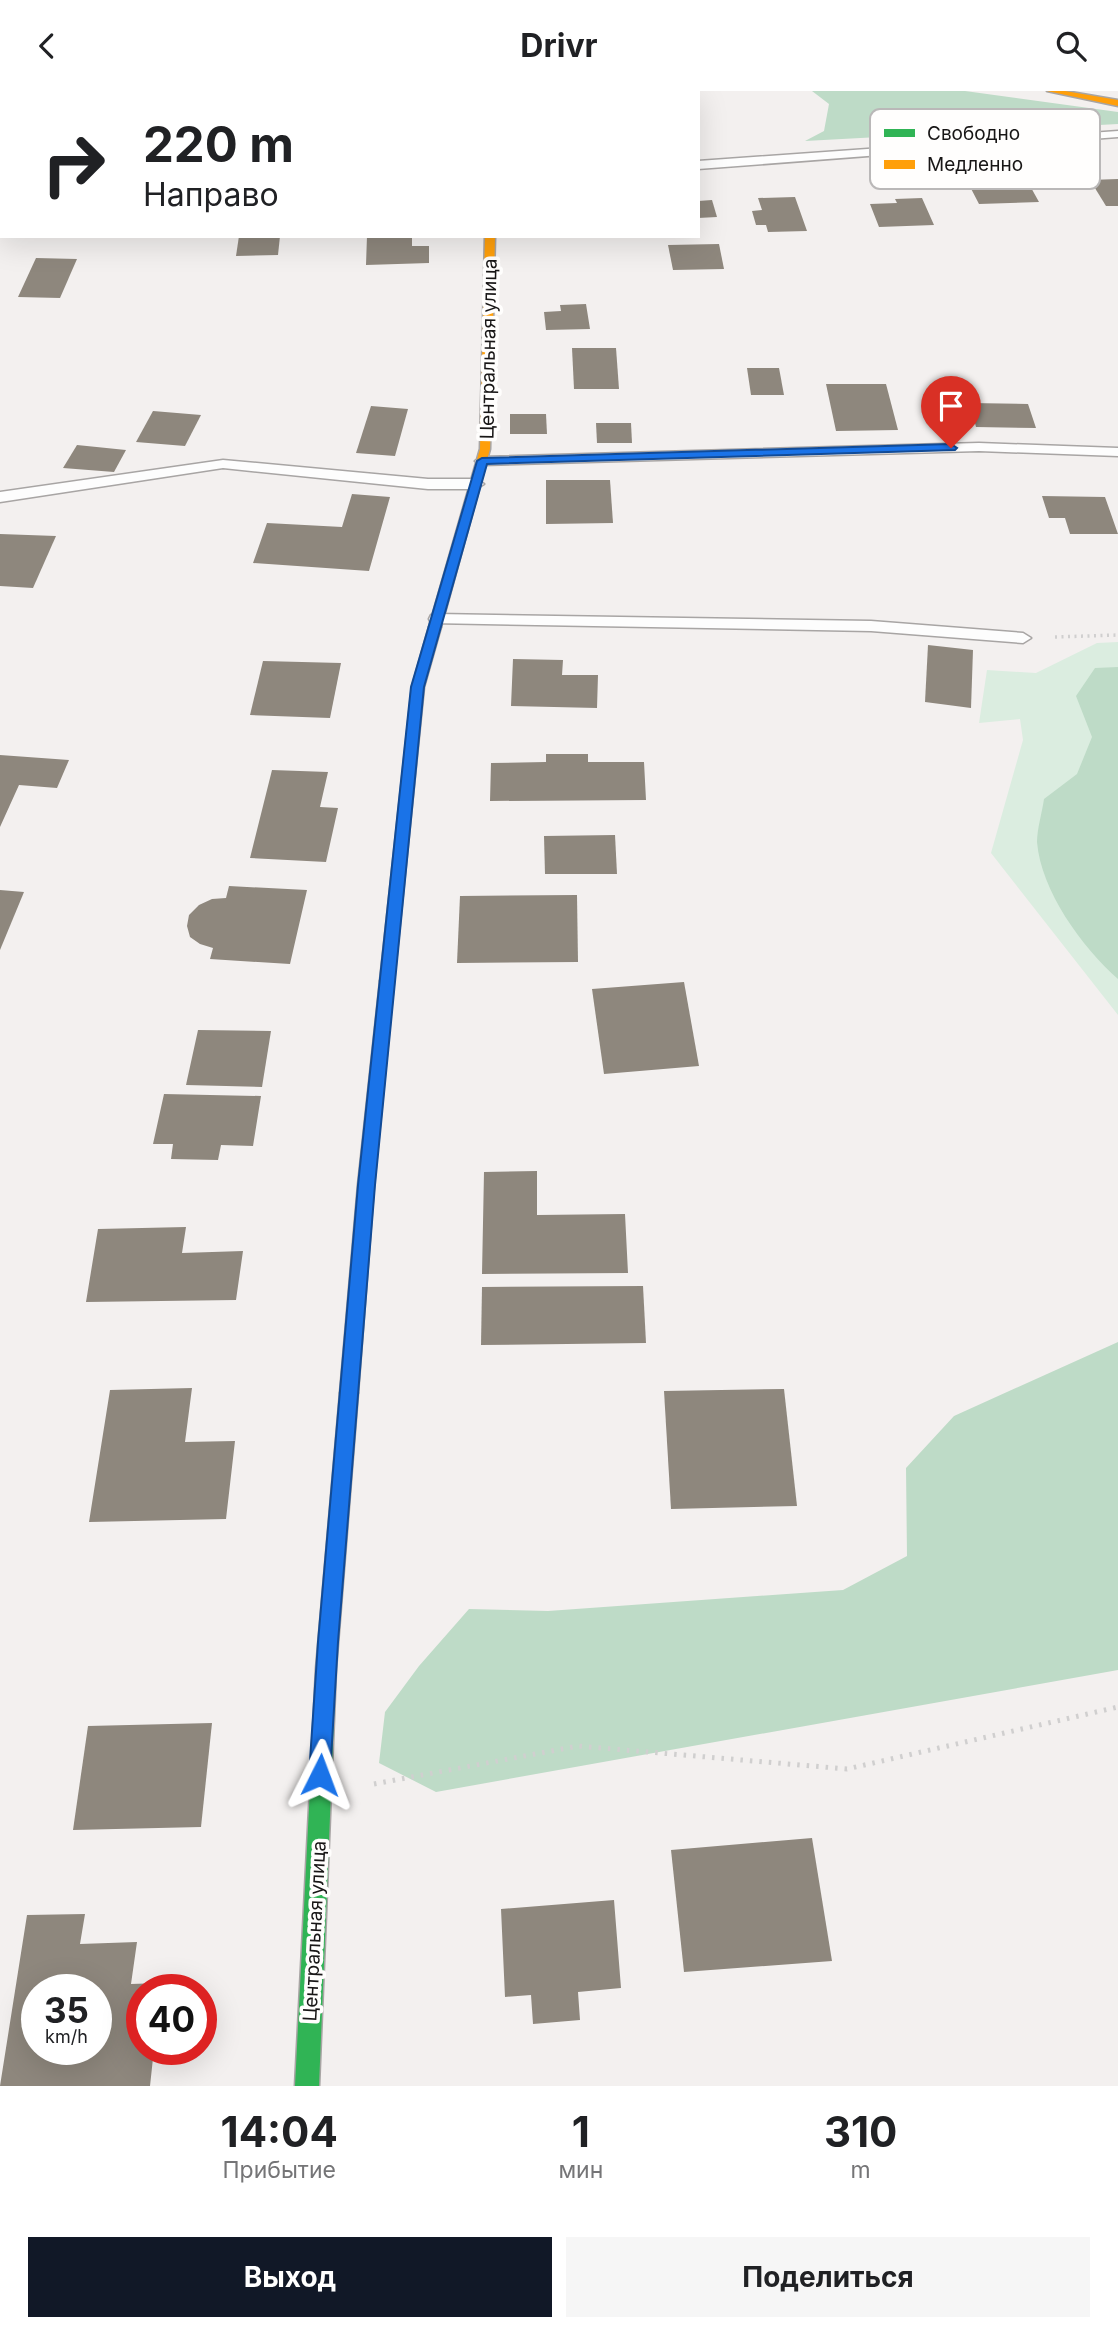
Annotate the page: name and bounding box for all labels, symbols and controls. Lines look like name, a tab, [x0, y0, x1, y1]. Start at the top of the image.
text: Drivr	[520, 26, 598, 65]
icon: back	[28, 27, 66, 65]
icon: search	[1052, 27, 1090, 65]
legend	[870, 109, 1100, 189]
text: 220 m	[143, 115, 294, 174]
icon: right	[28, 119, 119, 210]
text: Свободно	[927, 122, 1020, 145]
text: Медленно	[927, 153, 1023, 176]
text: Направо	[143, 175, 279, 214]
street label: Центральная улица	[475, 258, 502, 440]
pin	[921, 376, 981, 448]
icon: arrive	[932, 387, 970, 425]
position arrow	[283, 1738, 357, 1812]
street label: Центральная улица	[298, 1840, 331, 2022]
speed limit sign: 40	[126, 1974, 217, 2065]
text: 35	[44, 1989, 89, 2031]
text: km/h	[45, 2026, 88, 2047]
text: 14:04	[221, 2106, 338, 2157]
text: 1	[572, 2106, 590, 2157]
text: 310	[824, 2106, 897, 2157]
text: Прибытие	[222, 2156, 336, 2184]
text: мин	[558, 2156, 603, 2184]
text: m	[851, 2156, 871, 2184]
button: Выход	[28, 2237, 552, 2317]
button: Поделиться	[566, 2237, 1090, 2317]

